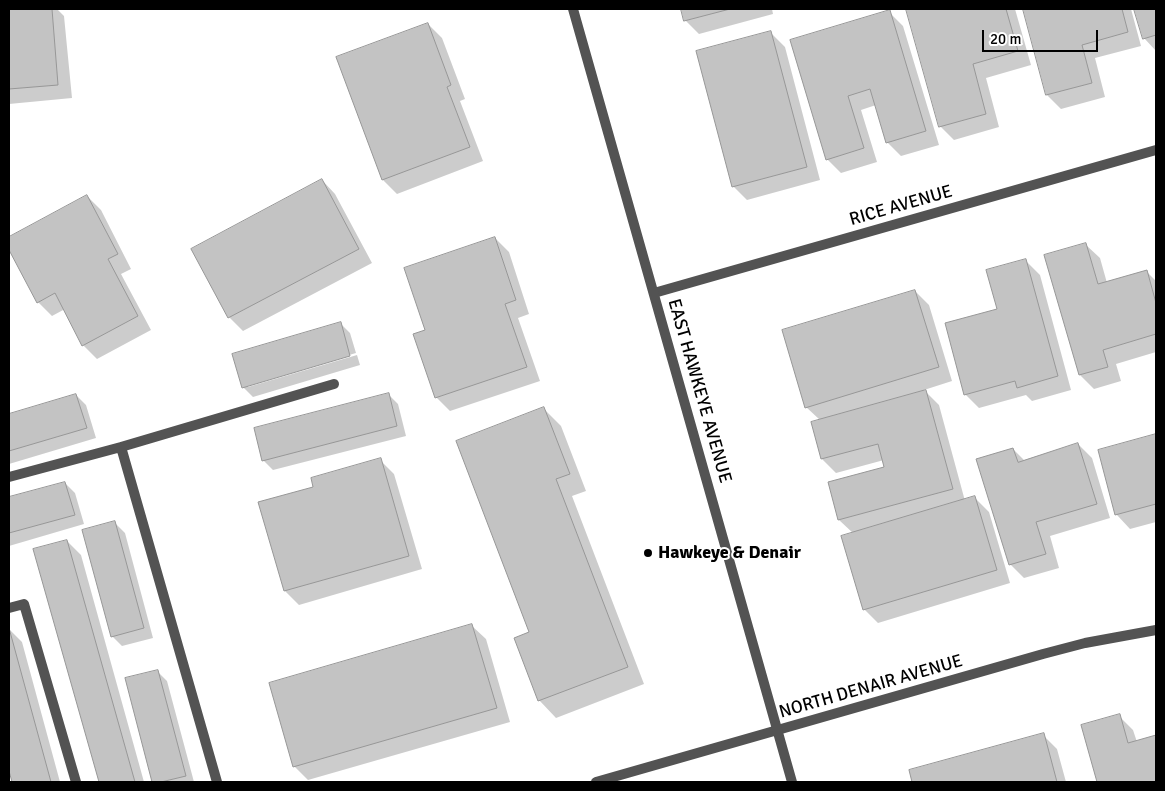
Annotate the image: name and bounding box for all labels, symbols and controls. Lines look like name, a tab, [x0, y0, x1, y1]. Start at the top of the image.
scale bar	[985, 20, 1101, 52]
text: 20 m	[990, 30, 1021, 48]
street label: RICE AVENUE	[847, 181, 955, 231]
street label: EAST HAWKEYE AVENUE	[662, 296, 736, 486]
place label: Hawkeye & Denair	[658, 542, 801, 564]
marker: Hawkeye & Denair	[642, 547, 654, 559]
street label: NORTH DENAIR AVENUE	[777, 650, 965, 724]

